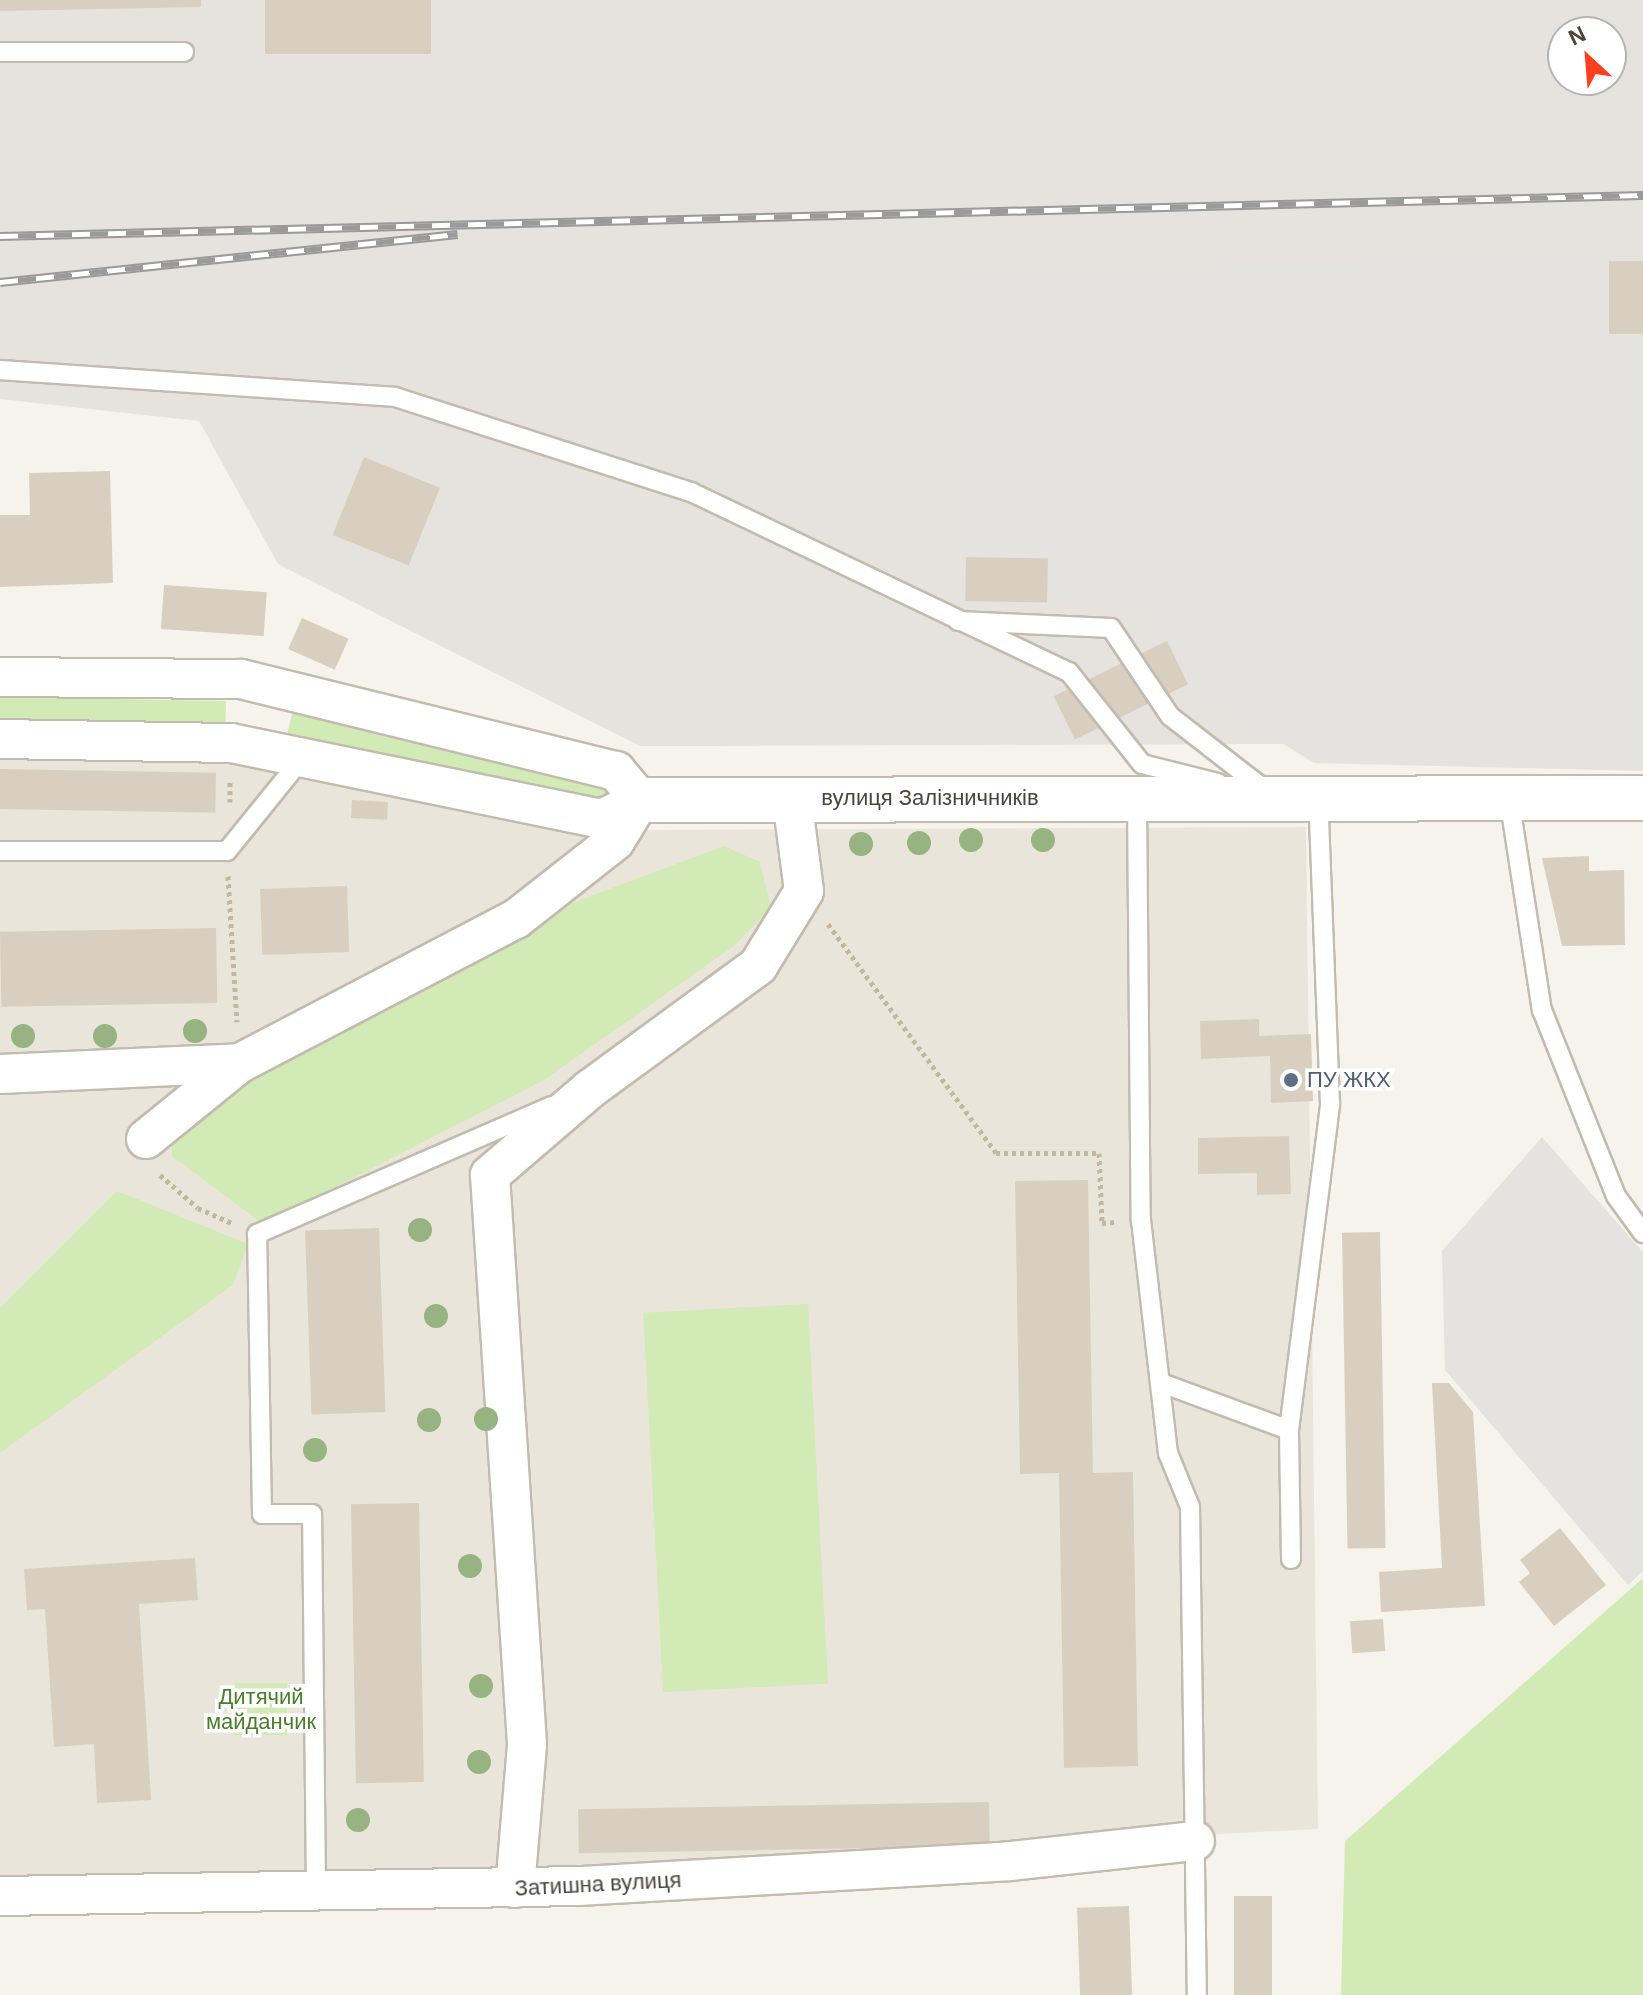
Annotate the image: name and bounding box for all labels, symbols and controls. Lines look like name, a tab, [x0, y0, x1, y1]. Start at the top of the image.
north arrow	[1547, 16, 1627, 96]
text: N	[1565, 21, 1590, 50]
street label: вулиця Залізничників	[821, 785, 1039, 811]
place label: ПУ ЖКХ	[1307, 1067, 1391, 1093]
marker: ПУ ЖКХ	[1282, 1071, 1300, 1089]
park label: Дитячий майданчик	[206, 1683, 316, 1734]
street label: Затишна вулиця	[514, 1866, 682, 1902]

